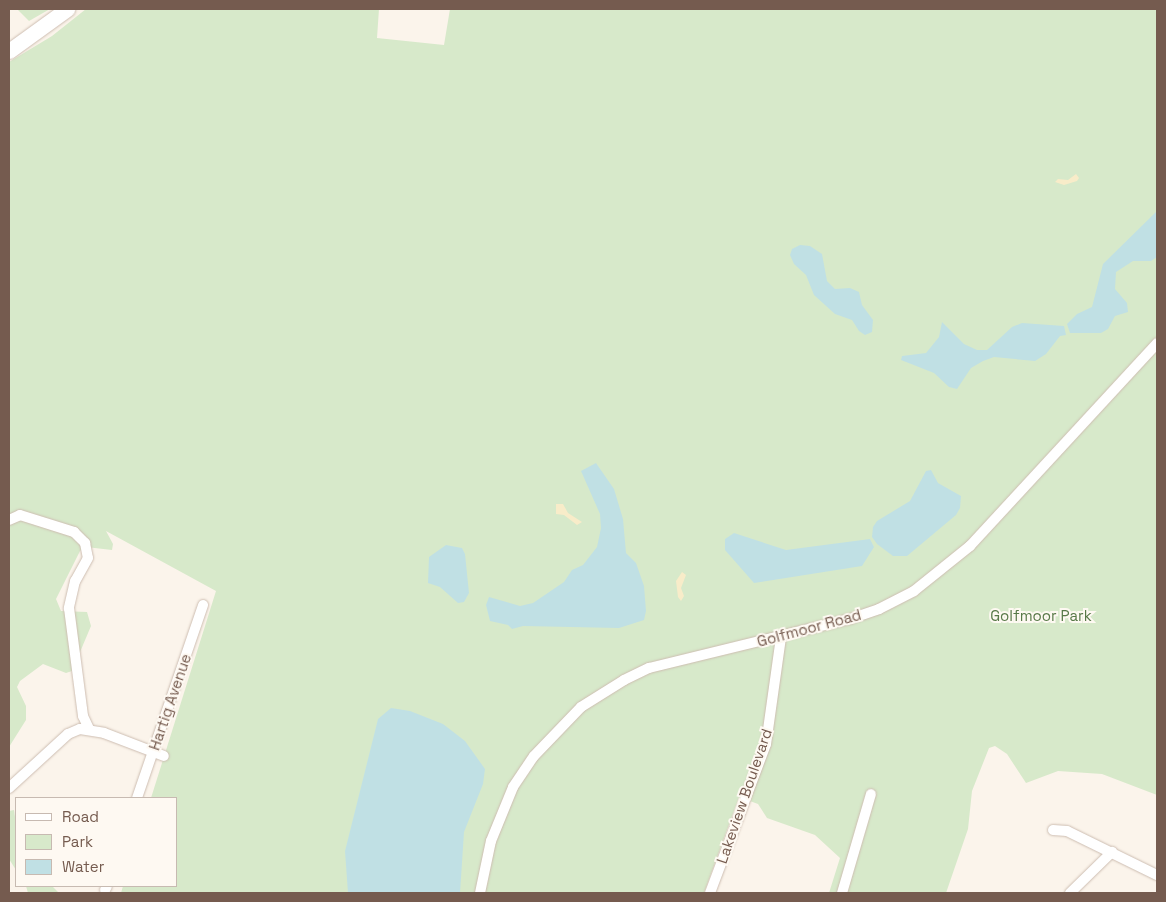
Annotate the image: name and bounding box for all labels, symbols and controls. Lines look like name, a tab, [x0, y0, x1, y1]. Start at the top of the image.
street label: Golfmoor Road	[755, 605, 863, 651]
park label: Golfmoor Park	[990, 607, 1092, 625]
street label: Hartig Avenue	[145, 651, 195, 753]
street label: Lakeview Boulevard	[712, 726, 776, 866]
legend	[15, 797, 178, 887]
text: Road	[62, 807, 99, 826]
text: Park	[62, 832, 93, 851]
text: Water	[62, 857, 104, 876]

